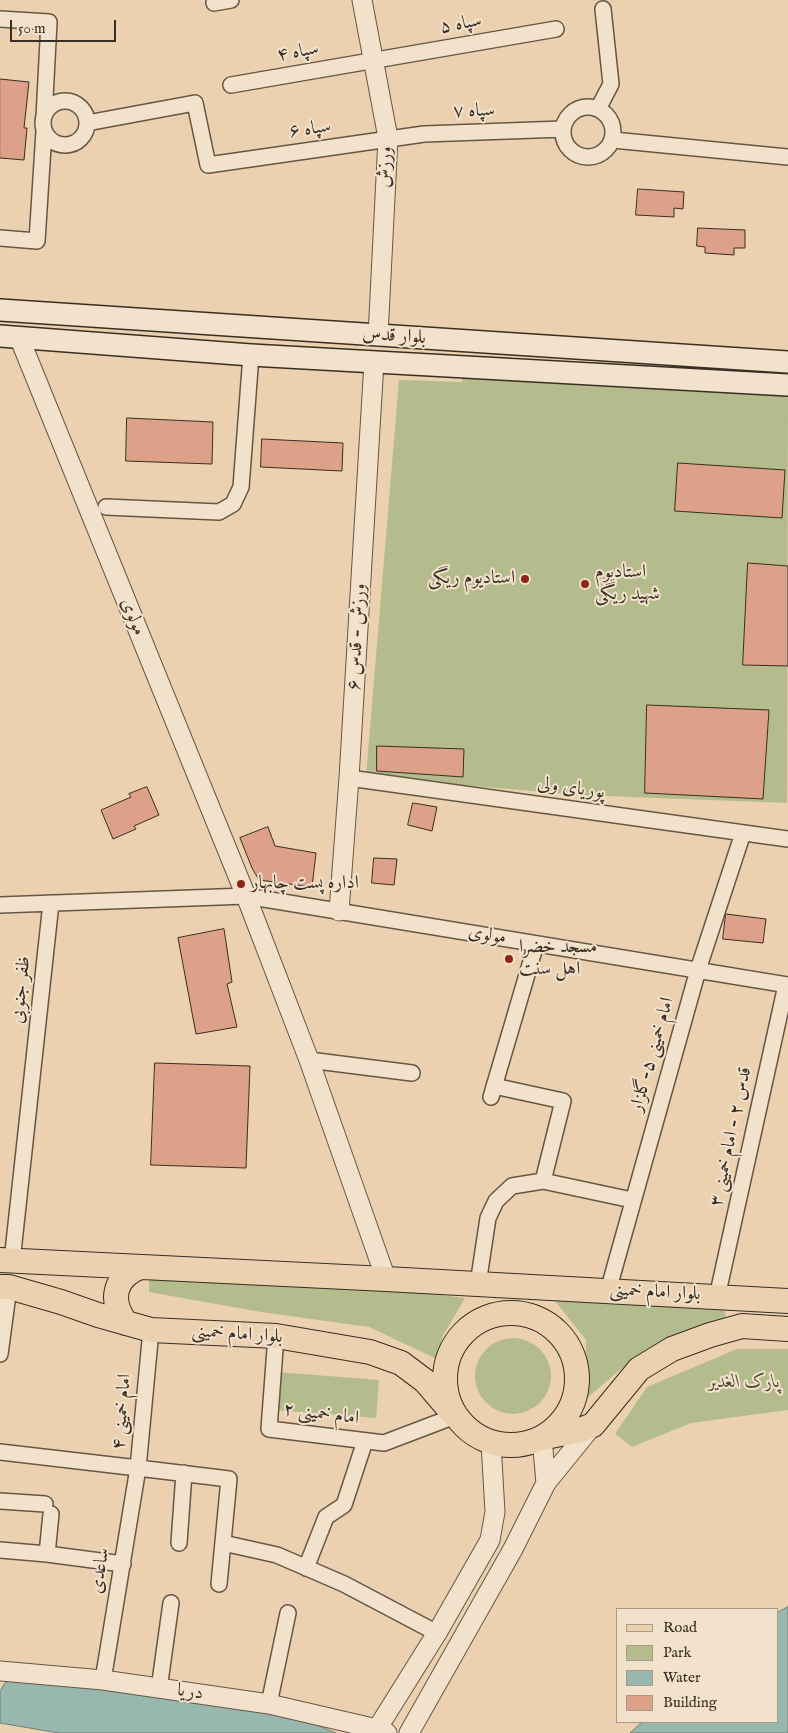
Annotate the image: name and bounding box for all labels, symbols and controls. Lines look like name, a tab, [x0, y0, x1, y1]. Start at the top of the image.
scale bar	[12, 10, 119, 42]
street label: سپاه ۵	[438, 10, 484, 40]
text: 50 m	[18, 19, 46, 38]
street label: سپاه ۴	[275, 38, 321, 68]
street label: سپاه ۷	[453, 100, 495, 124]
street label: سپاه ۶	[288, 116, 332, 144]
street label: ورزش	[374, 146, 398, 188]
street label: بلوار قدس	[361, 323, 427, 351]
place label: استادیوم شهید ریگی	[595, 562, 660, 606]
place label: استادیوم ریگی	[428, 568, 515, 590]
marker: استادیوم ریگی	[519, 573, 531, 585]
marker: استادیوم شهید ریگی	[579, 578, 591, 590]
street label: ورزش - قدس ۶	[344, 583, 372, 691]
street label: مولوی	[114, 595, 150, 639]
street label: پوریای ولی	[536, 773, 606, 805]
place label: اداره پست چابهار	[251, 873, 359, 895]
marker: اداره پست چابهار	[235, 878, 247, 890]
street label: مولوی	[466, 922, 508, 950]
place label: مسجد خضرا اهل سنت	[519, 937, 597, 981]
marker: مسجد خضرا اهل سنت	[503, 953, 515, 965]
street label: ظفر جنوبی	[7, 955, 37, 1025]
street label: امام خمینی ۵-گلزار	[626, 995, 680, 1115]
street label: قدس ۲ - امام خمینی ۳	[706, 1065, 758, 1209]
street label: بلوار امام خمینی	[609, 1279, 701, 1307]
street label: بلوار امام خمینی	[191, 1320, 283, 1350]
park label: پارک الغدیر	[708, 1372, 780, 1394]
street label: امام خمینی ۴	[108, 1373, 138, 1451]
street label: امام خمینی ۲	[282, 1399, 360, 1431]
street label: ساعدی	[86, 1546, 116, 1596]
legend	[616, 1608, 778, 1723]
text: Road	[663, 1618, 697, 1637]
text: Park	[663, 1643, 692, 1662]
text: Water	[663, 1668, 700, 1687]
street label: دریا	[175, 1680, 205, 1706]
text: Building	[663, 1693, 717, 1712]

